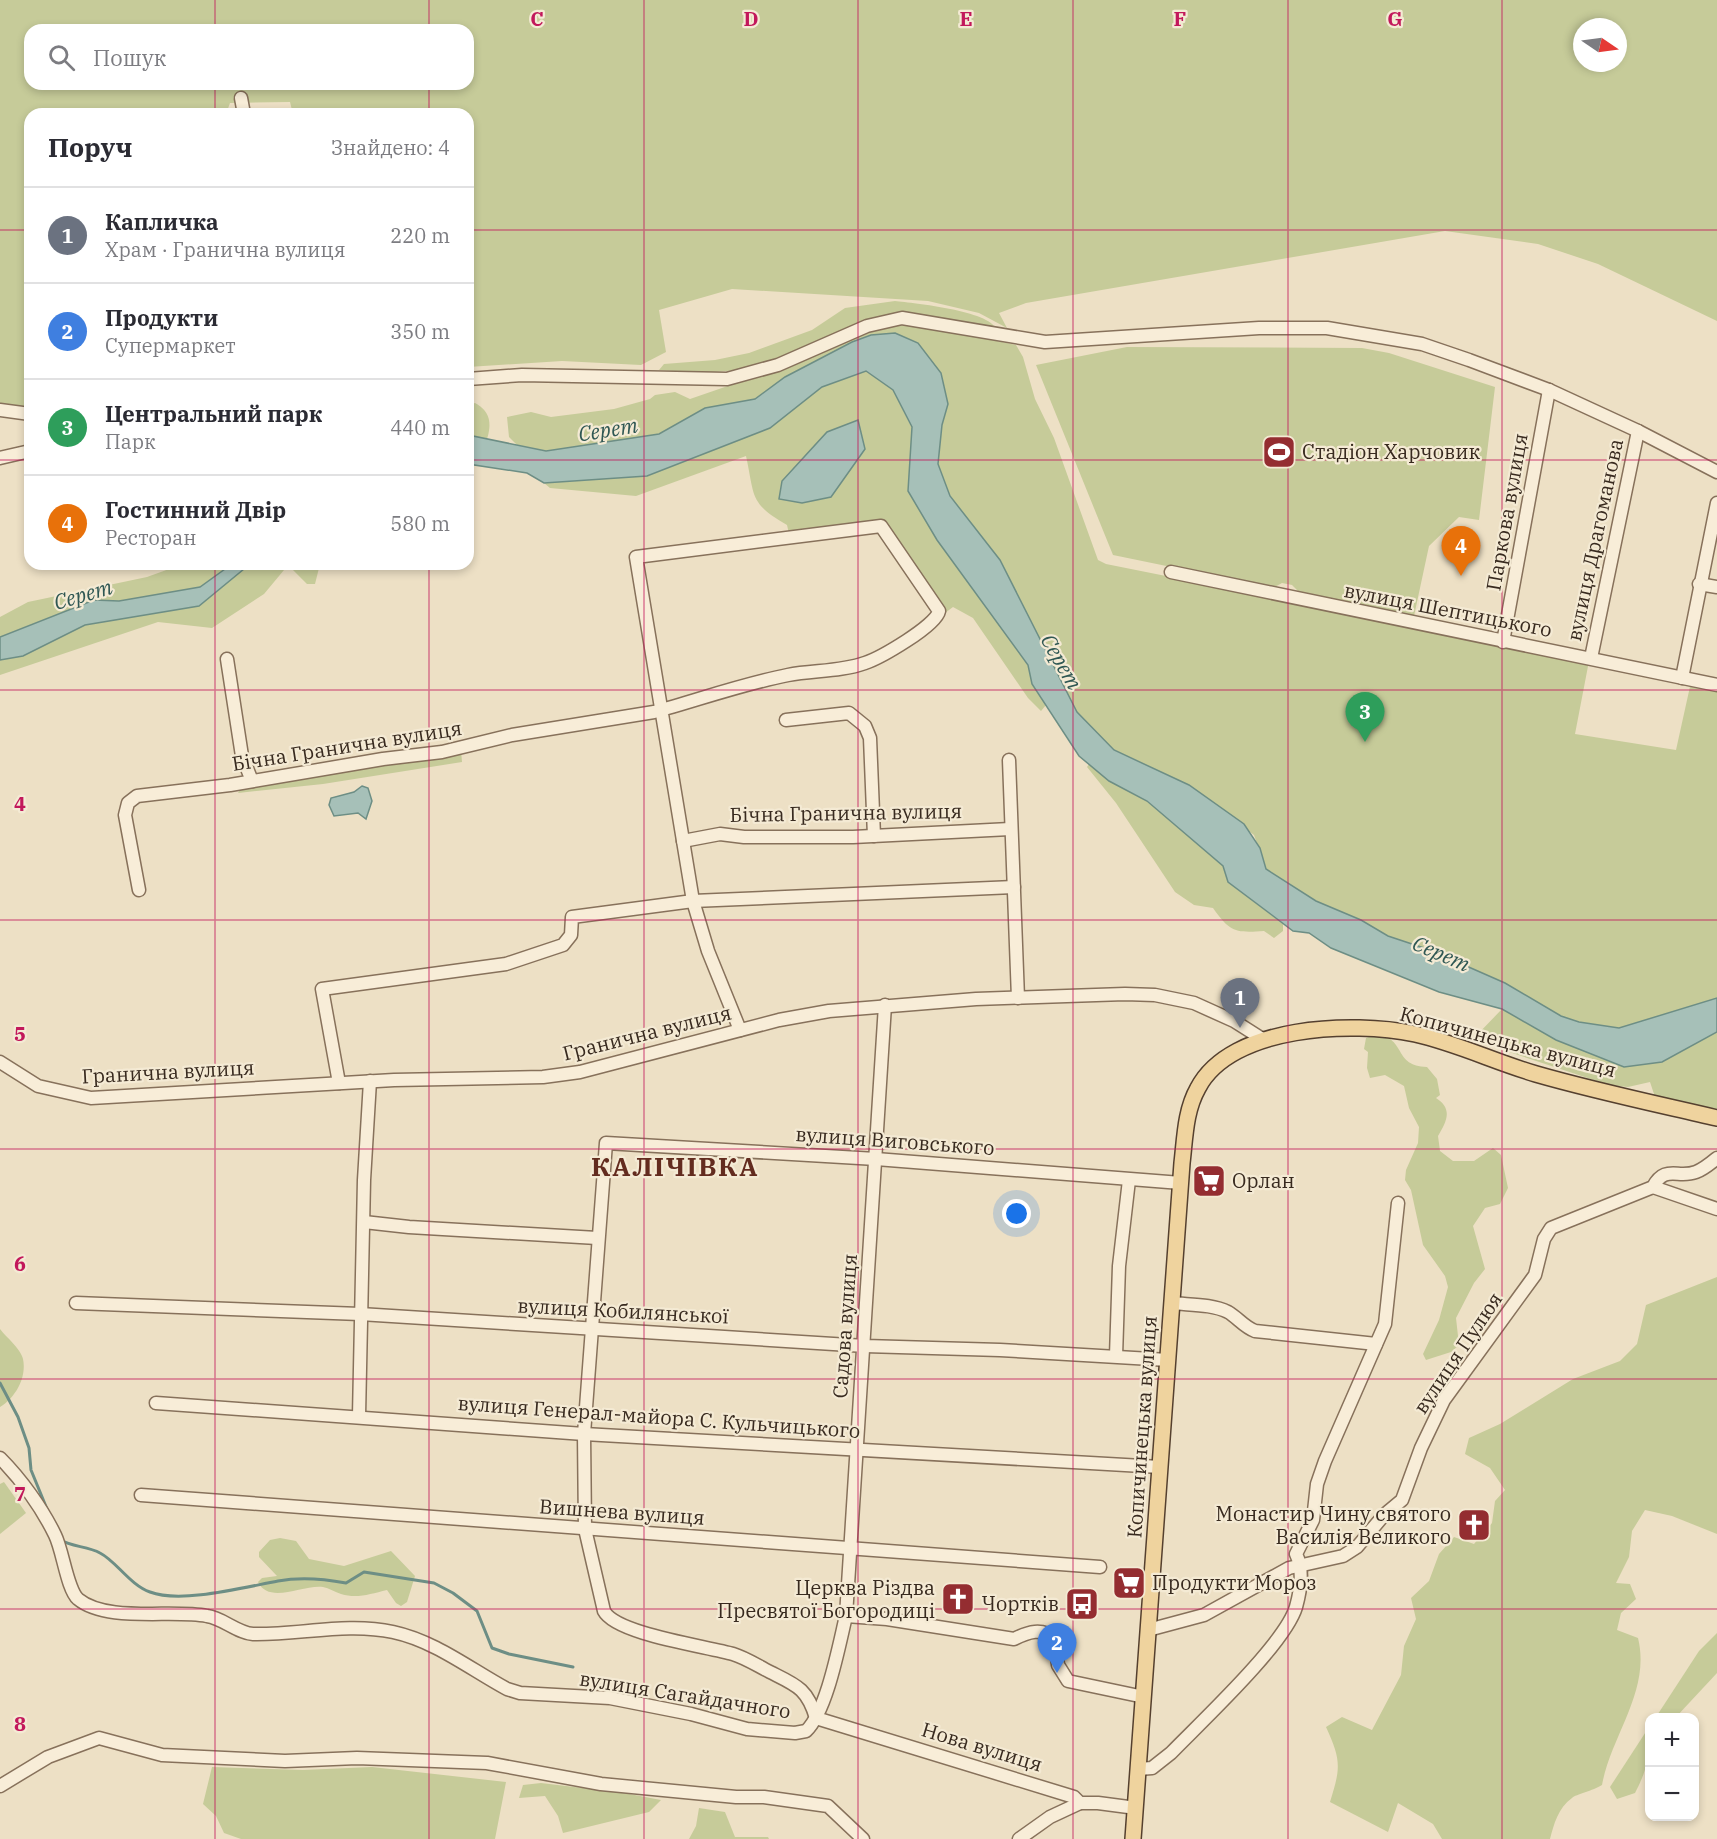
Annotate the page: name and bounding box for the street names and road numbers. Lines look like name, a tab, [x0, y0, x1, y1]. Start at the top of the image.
street label: Паркова вулиця	[1479, 431, 1534, 593]
street label: вулиця Драгоманова	[1560, 436, 1629, 644]
street label: вулиця Шептицького	[1342, 576, 1554, 643]
street label: Бічна Гранична вулиця	[230, 714, 464, 777]
street label: Бічна Гранична вулиця	[729, 797, 962, 828]
street label: Гранична вулиця	[560, 998, 734, 1067]
street label: Копичинецька вулиця	[1397, 1000, 1619, 1083]
street label: Гранична вулиця	[81, 1053, 255, 1090]
street label: вулиця Виговського	[795, 1120, 995, 1161]
street label: Садова вулиця	[826, 1253, 863, 1399]
street label: вулиця Пулюя	[1407, 1287, 1508, 1419]
street label: вулиця Кобилянської	[517, 1291, 730, 1330]
street label: Копичинецька вулиця	[1120, 1315, 1163, 1539]
street label: вулиця Генерал-майора С. Кульчицького	[457, 1389, 861, 1444]
street label: Вишнева вулиця	[538, 1492, 706, 1531]
street label: вулиця Сагайдачного	[578, 1664, 793, 1725]
street label: Нова вулиця	[918, 1715, 1046, 1778]

